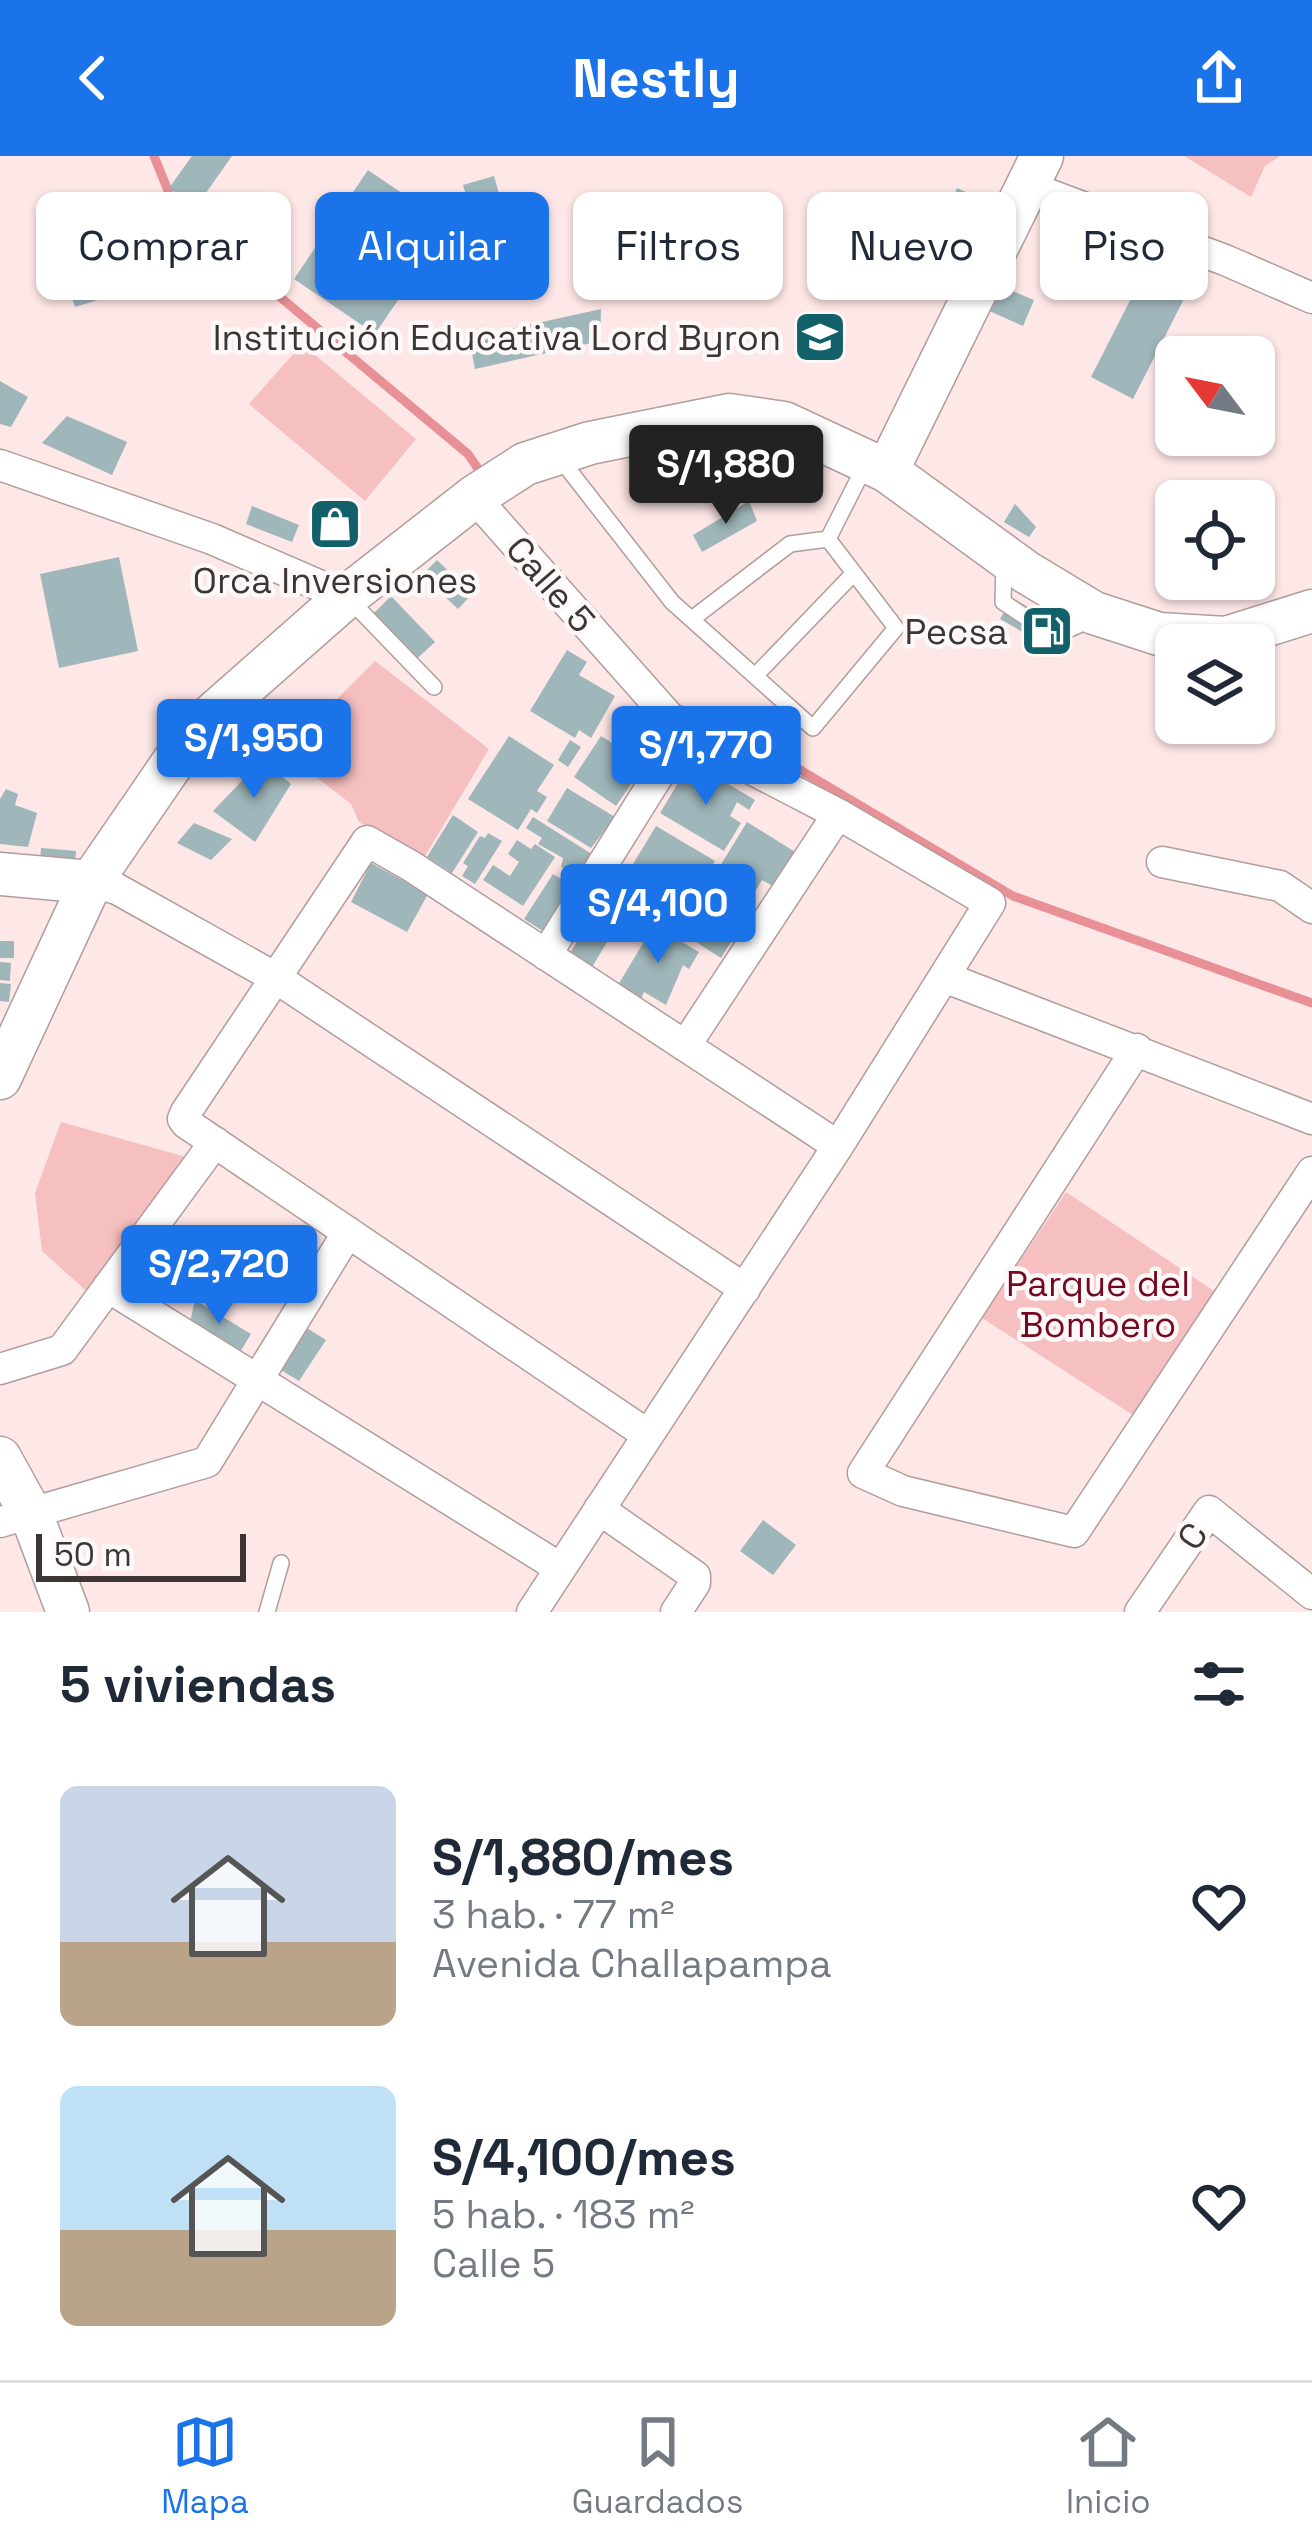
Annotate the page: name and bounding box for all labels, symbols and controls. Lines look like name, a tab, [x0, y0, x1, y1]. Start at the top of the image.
text: Nestly	[572, 44, 740, 113]
icon: back	[60, 45, 126, 111]
icon: share	[1186, 45, 1252, 111]
chip: Comprar	[36, 192, 291, 300]
chip: Alquilar	[315, 192, 549, 300]
chip: Filtros	[573, 192, 783, 300]
chip: Nuevo	[807, 192, 1016, 300]
chip: Piso	[1040, 192, 1208, 300]
school or university icon: Institución Educativa Lord Byron	[792, 309, 848, 365]
place label: Institución Educativa Lord Byron	[213, 315, 781, 361]
north arrow	[1155, 336, 1275, 456]
map controls	[1155, 336, 1275, 744]
pin: S/1,880	[615, 425, 837, 527]
text: S/1,880	[656, 439, 796, 488]
button: locate	[1155, 480, 1275, 600]
shop icon: Orca Inversiones	[307, 496, 363, 552]
street label: Calle 5	[496, 527, 605, 643]
place label: Orca Inversiones	[193, 558, 477, 604]
fuel station icon: Pecsa	[1019, 603, 1075, 659]
place label: Pecsa	[905, 609, 1008, 655]
button: layers	[1155, 624, 1275, 744]
pin: S/1,950	[143, 699, 365, 801]
pin: S/1,770	[595, 706, 817, 808]
text: S/1,950	[184, 713, 324, 762]
text: S/1,770	[639, 720, 773, 769]
pin: S/4,100	[547, 864, 769, 966]
text: S/4,100	[588, 878, 728, 927]
pin: S/2,720	[108, 1225, 330, 1327]
text: S/2,720	[148, 1239, 290, 1288]
park label: Parque del Bombero	[1006, 1261, 1190, 1348]
street label: C	[1167, 1514, 1218, 1559]
scale bar	[36, 1528, 246, 1581]
text: 50 m	[54, 1534, 132, 1576]
icon: filters	[1186, 1651, 1252, 1717]
text: 5 viviendas	[60, 1652, 336, 1717]
text: S/1,880/mes	[432, 1825, 734, 1890]
icon: home	[156, 1834, 300, 1978]
icon: heart	[1186, 1873, 1252, 1939]
text: 3 hab. · 77 m²	[432, 1890, 675, 1939]
text: Avenida Challapampa	[432, 1939, 832, 1988]
text: S/4,100/mes	[432, 2125, 736, 2190]
icon: home	[156, 2134, 300, 2278]
icon: heart	[1186, 2173, 1252, 2239]
text: 5 hab. · 183 m²	[432, 2190, 694, 2239]
text: Calle 5	[432, 2239, 555, 2288]
tab: Mapa	[161, 2409, 249, 2523]
tab: Guardados	[572, 2409, 743, 2523]
tab: Inicio	[1066, 2409, 1151, 2523]

